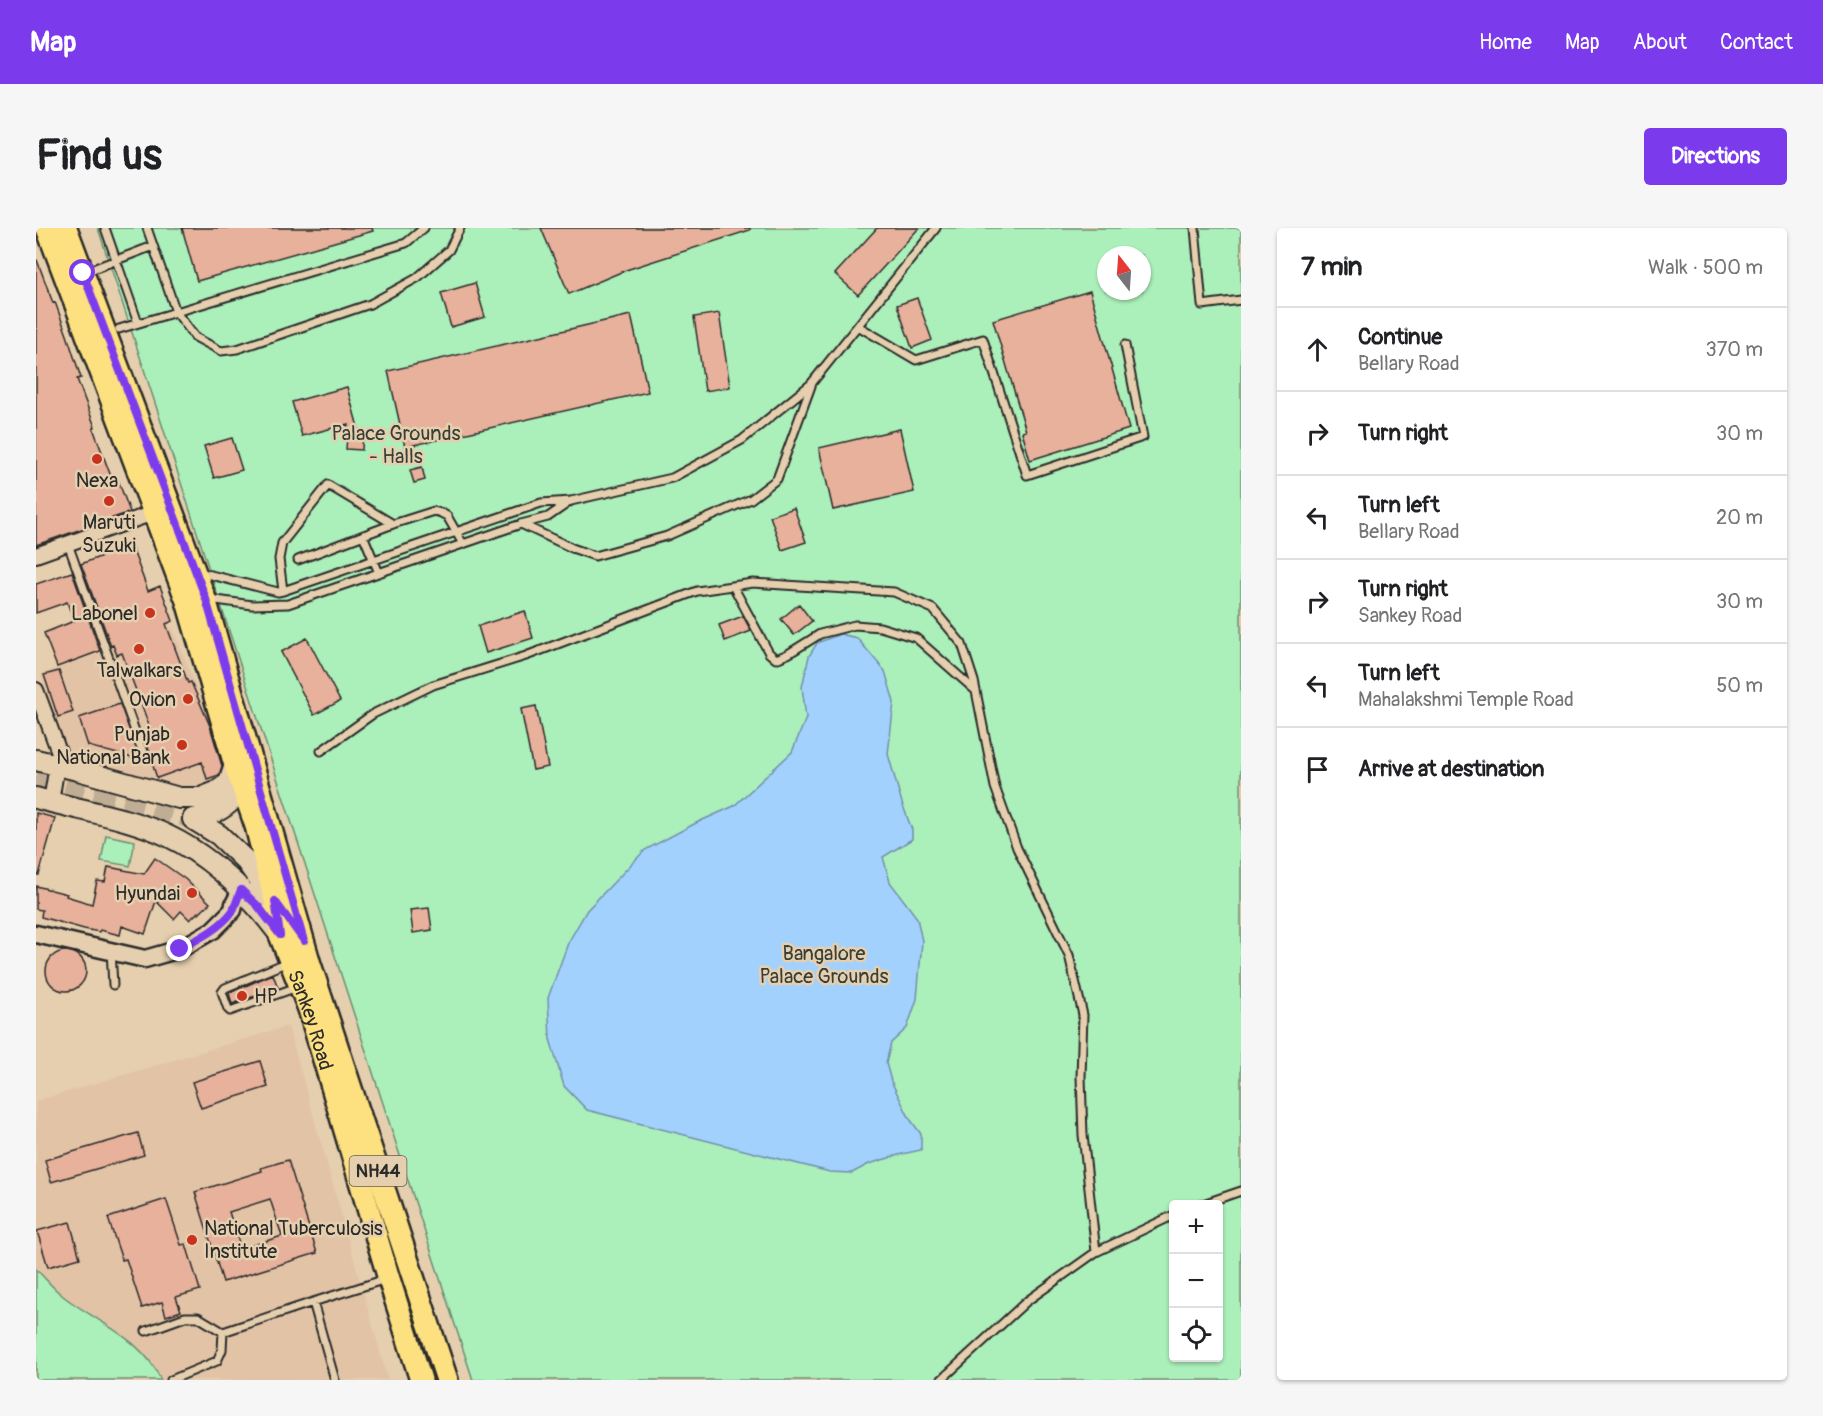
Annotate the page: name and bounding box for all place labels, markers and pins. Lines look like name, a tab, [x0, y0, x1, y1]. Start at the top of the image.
marker: Nexa	[90, 452, 104, 466]
place label: Nexa	[76, 468, 118, 493]
marker: Maruti Suzuki	[102, 494, 116, 508]
place label: Maruti Suzuki	[82, 510, 136, 558]
place label: Labonel	[71, 601, 138, 626]
marker: Labonel	[143, 606, 157, 620]
marker: Talwalkars	[132, 642, 146, 656]
place label: Talwalkars	[96, 658, 182, 683]
place label: Ovion	[129, 687, 176, 712]
marker: Ovion	[181, 692, 195, 706]
place label: Punjab National Bank	[56, 722, 171, 770]
marker: Punjab National Bank	[175, 738, 189, 752]
place label: Hyundai	[115, 881, 180, 906]
marker: Hyundai	[185, 886, 199, 900]
place label: HP	[254, 984, 278, 1009]
marker: HP	[235, 989, 249, 1003]
place label: National Tuberculosis Institute	[204, 1216, 383, 1264]
marker: National Tuberculosis Institute	[185, 1233, 199, 1247]

